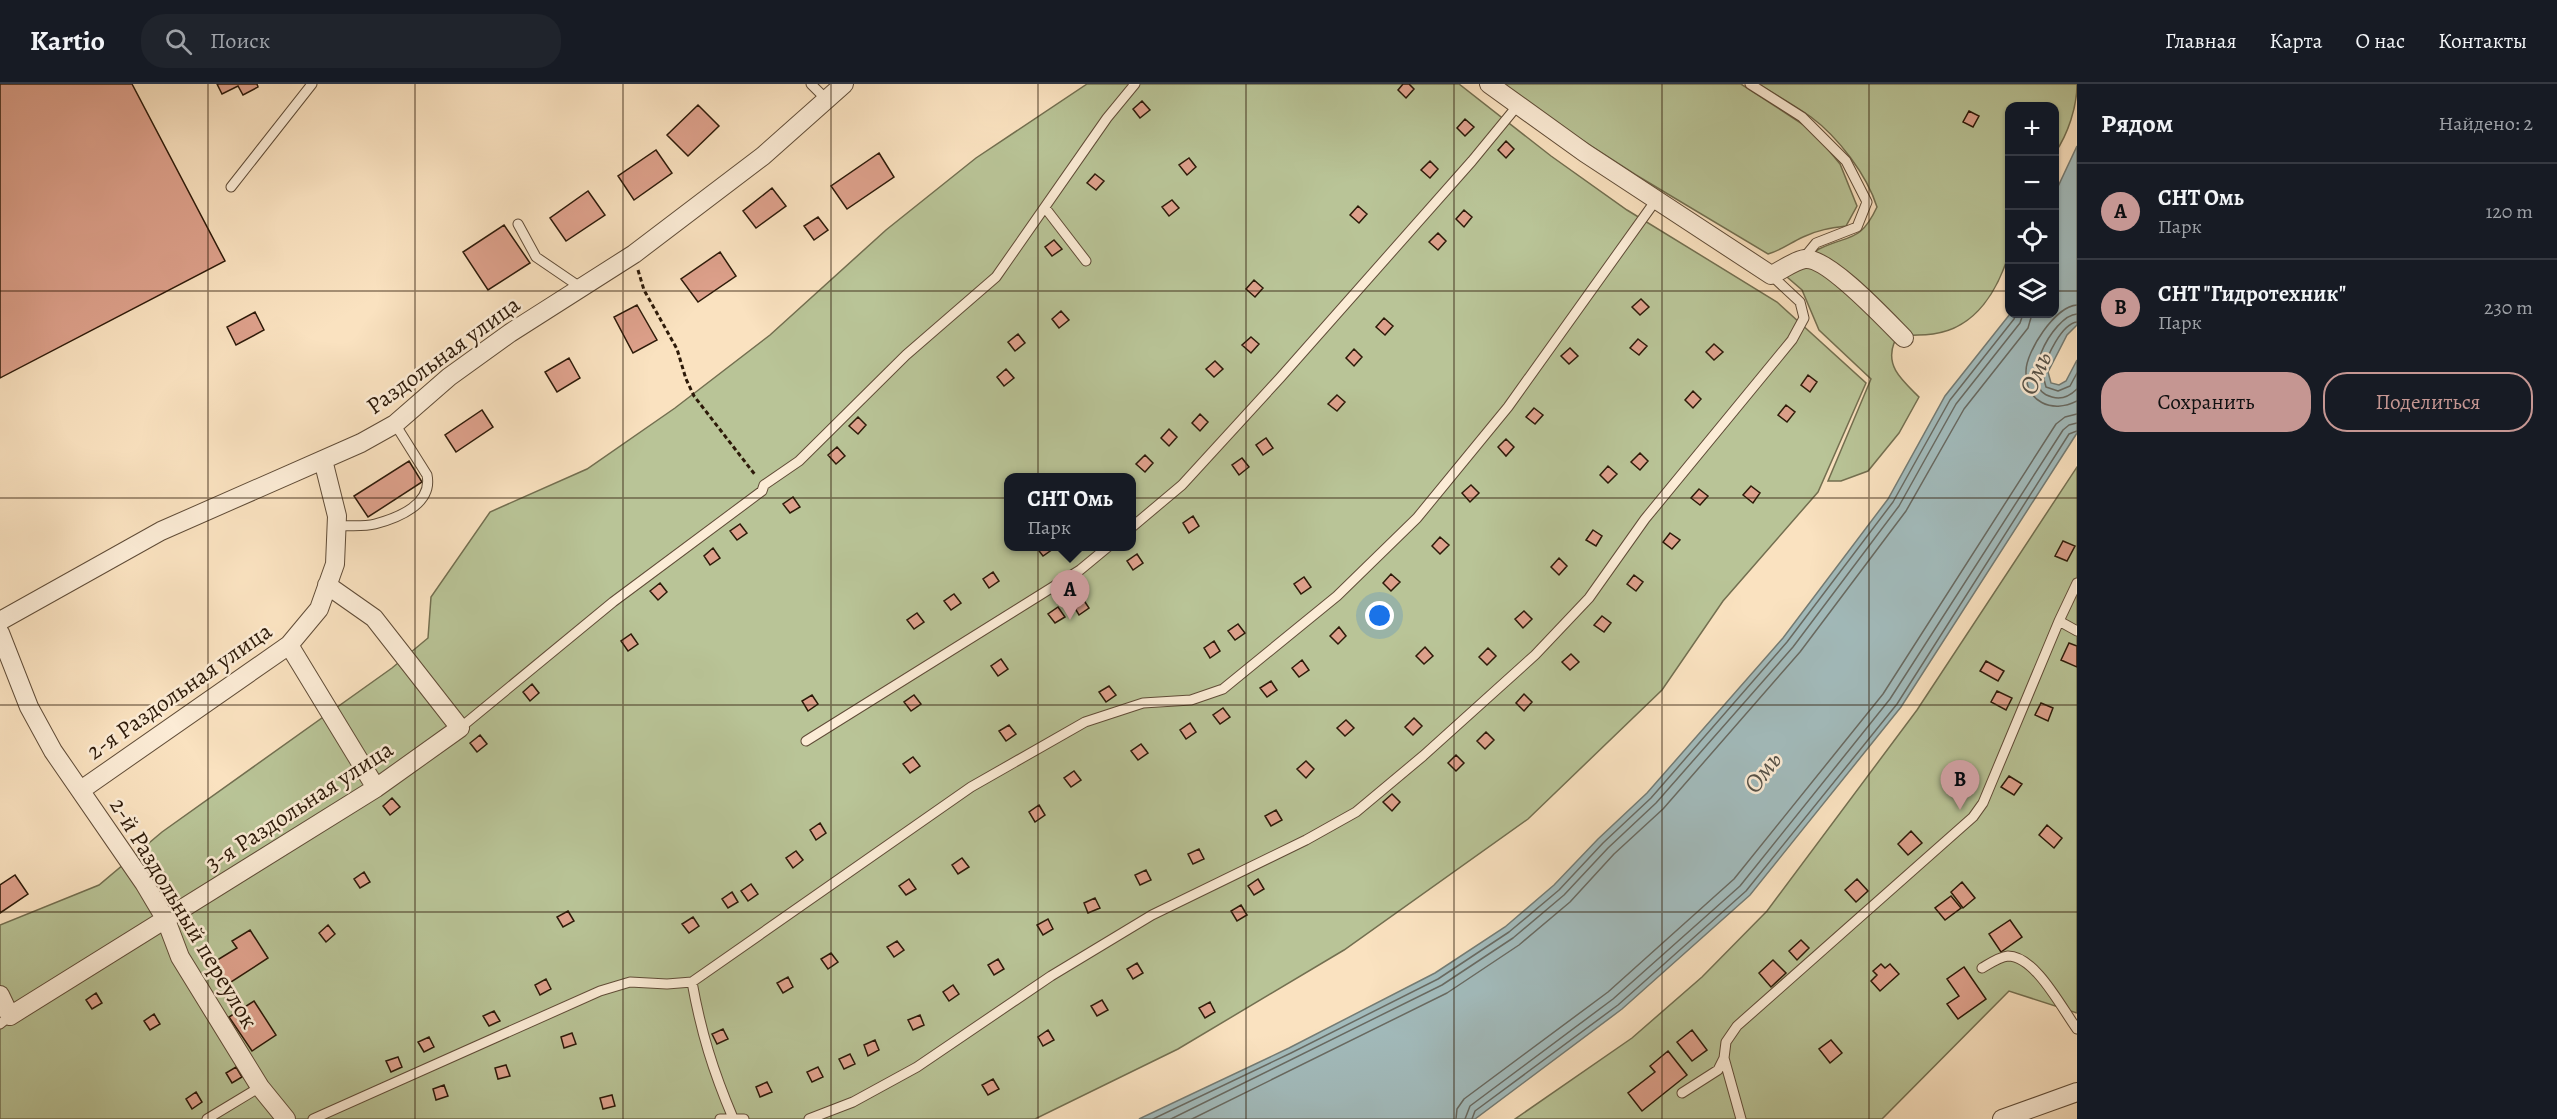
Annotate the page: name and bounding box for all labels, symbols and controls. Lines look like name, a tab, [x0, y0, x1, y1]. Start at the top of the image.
search box	[141, 14, 561, 68]
text: Kartio	[30, 22, 105, 60]
icon: search	[162, 25, 195, 58]
text: Поиск	[210, 26, 270, 56]
text: Главная	[2165, 27, 2237, 55]
text: Карта	[2270, 27, 2322, 55]
text: О нас	[2355, 27, 2405, 55]
text: Контакты	[2438, 27, 2527, 55]
map controls	[2005, 102, 2059, 318]
button: +	[2005, 102, 2059, 156]
text: Рядом	[2101, 106, 2173, 141]
text: Найдено: 2	[2438, 110, 2533, 137]
button: −	[2005, 156, 2059, 210]
text: СНТ Омь	[2158, 183, 2244, 213]
text: A	[2114, 198, 2127, 225]
text: 120 m	[2485, 198, 2533, 225]
button: locate	[2005, 210, 2059, 264]
text: Парк	[2158, 213, 2202, 240]
button: layers	[2005, 264, 2059, 318]
text: СНТ "Гидротехник"	[2158, 279, 2346, 309]
street label: Раздольная улица	[360, 288, 526, 422]
text: B	[2114, 294, 2127, 321]
text: 230 m	[2484, 294, 2533, 321]
text: Парк	[2158, 309, 2202, 336]
water label: Омь	[2011, 346, 2060, 400]
button: Сохранить	[2101, 372, 2311, 432]
button: Поделиться	[2323, 372, 2533, 432]
popup	[1004, 473, 1136, 551]
text: СНТ Омь	[1027, 484, 1113, 514]
text: Парк	[1027, 514, 1071, 541]
pin: A	[1050, 570, 1090, 620]
your location	[1365, 601, 1394, 630]
street label: 2-я Раздольная улица	[80, 615, 278, 767]
street label: 3-я Раздольная улица	[199, 733, 399, 879]
water label: Омь	[1735, 744, 1790, 800]
pin: B	[1940, 760, 1980, 810]
street label: 2-й Раздольный переулок	[102, 792, 266, 1034]

